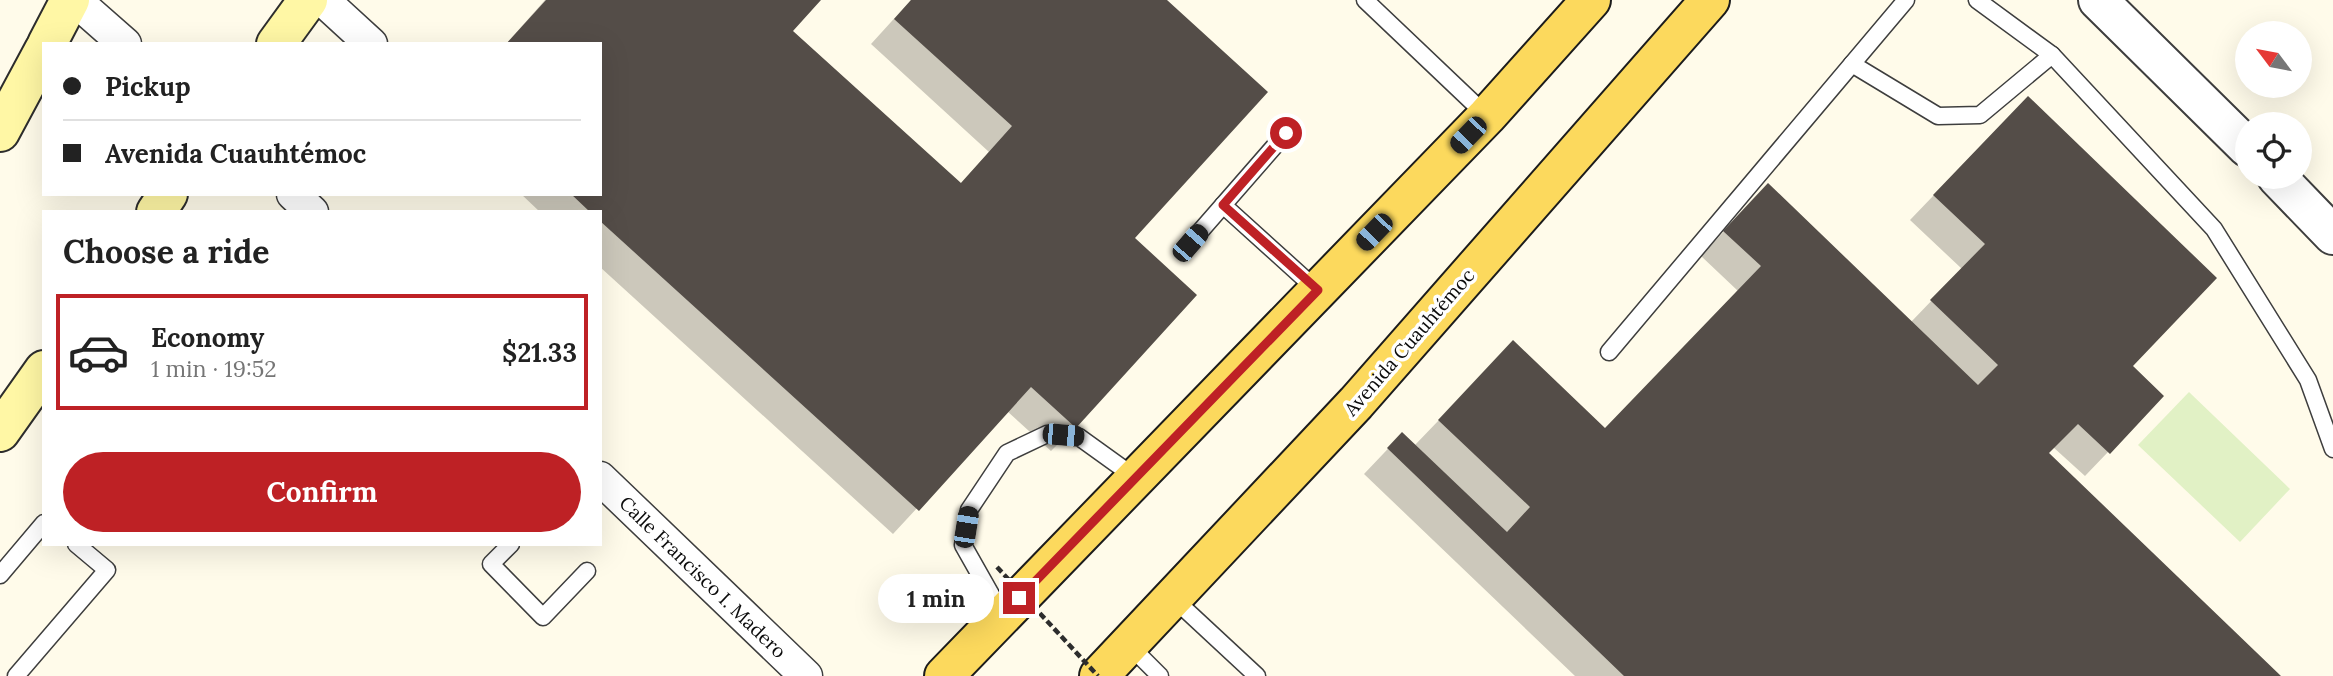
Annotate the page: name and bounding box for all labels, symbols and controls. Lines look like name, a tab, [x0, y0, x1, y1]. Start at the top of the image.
north arrow	[2235, 21, 2312, 98]
map controls	[2235, 21, 2312, 189]
text: Pickup	[105, 70, 191, 103]
button: locate	[2235, 112, 2312, 189]
car	[1446, 113, 1491, 157]
route start	[1270, 117, 1302, 149]
text: Avenida Cuauhtémoc	[105, 137, 366, 170]
car	[1352, 210, 1397, 254]
car	[1169, 220, 1212, 266]
text: Choose a ride	[63, 231, 270, 272]
street label: Avenida Cuauhtémoc	[1338, 264, 1479, 421]
icon: car	[67, 321, 130, 384]
text: Economy	[151, 321, 264, 354]
text: $21.33	[502, 336, 577, 369]
text: 1 min · 19:52	[151, 354, 277, 383]
car	[1042, 423, 1085, 447]
button: Confirm	[63, 452, 581, 532]
street label: Calle Francisco I. Madero	[614, 491, 792, 663]
car	[953, 505, 980, 549]
callout: 1 min	[879, 574, 995, 622]
route end	[1003, 582, 1035, 614]
text: 1 min	[907, 584, 965, 613]

